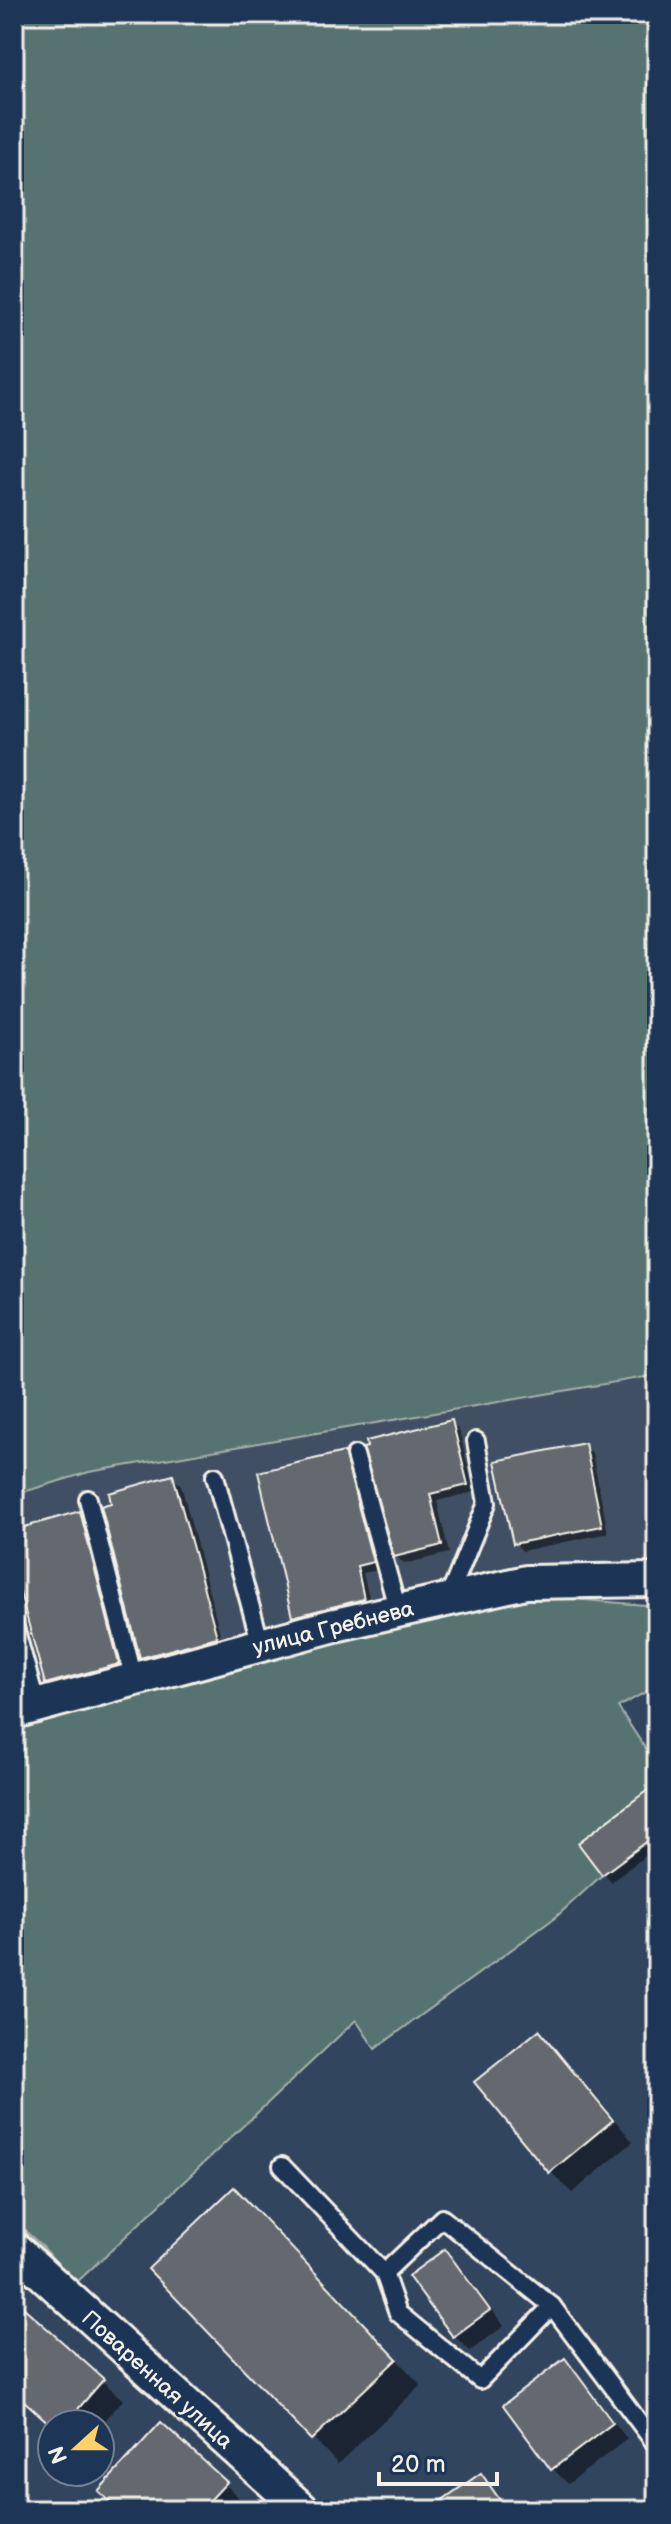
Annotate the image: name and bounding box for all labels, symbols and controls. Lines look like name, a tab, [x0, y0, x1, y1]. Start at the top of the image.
street label: улица Гребнева	[250, 1595, 417, 1661]
street label: Поваренная улица	[76, 2305, 238, 2455]
north arrow	[36, 2408, 116, 2488]
scale bar	[379, 2436, 497, 2486]
text: N	[43, 2442, 74, 2467]
text: 20 m	[391, 2450, 446, 2479]

